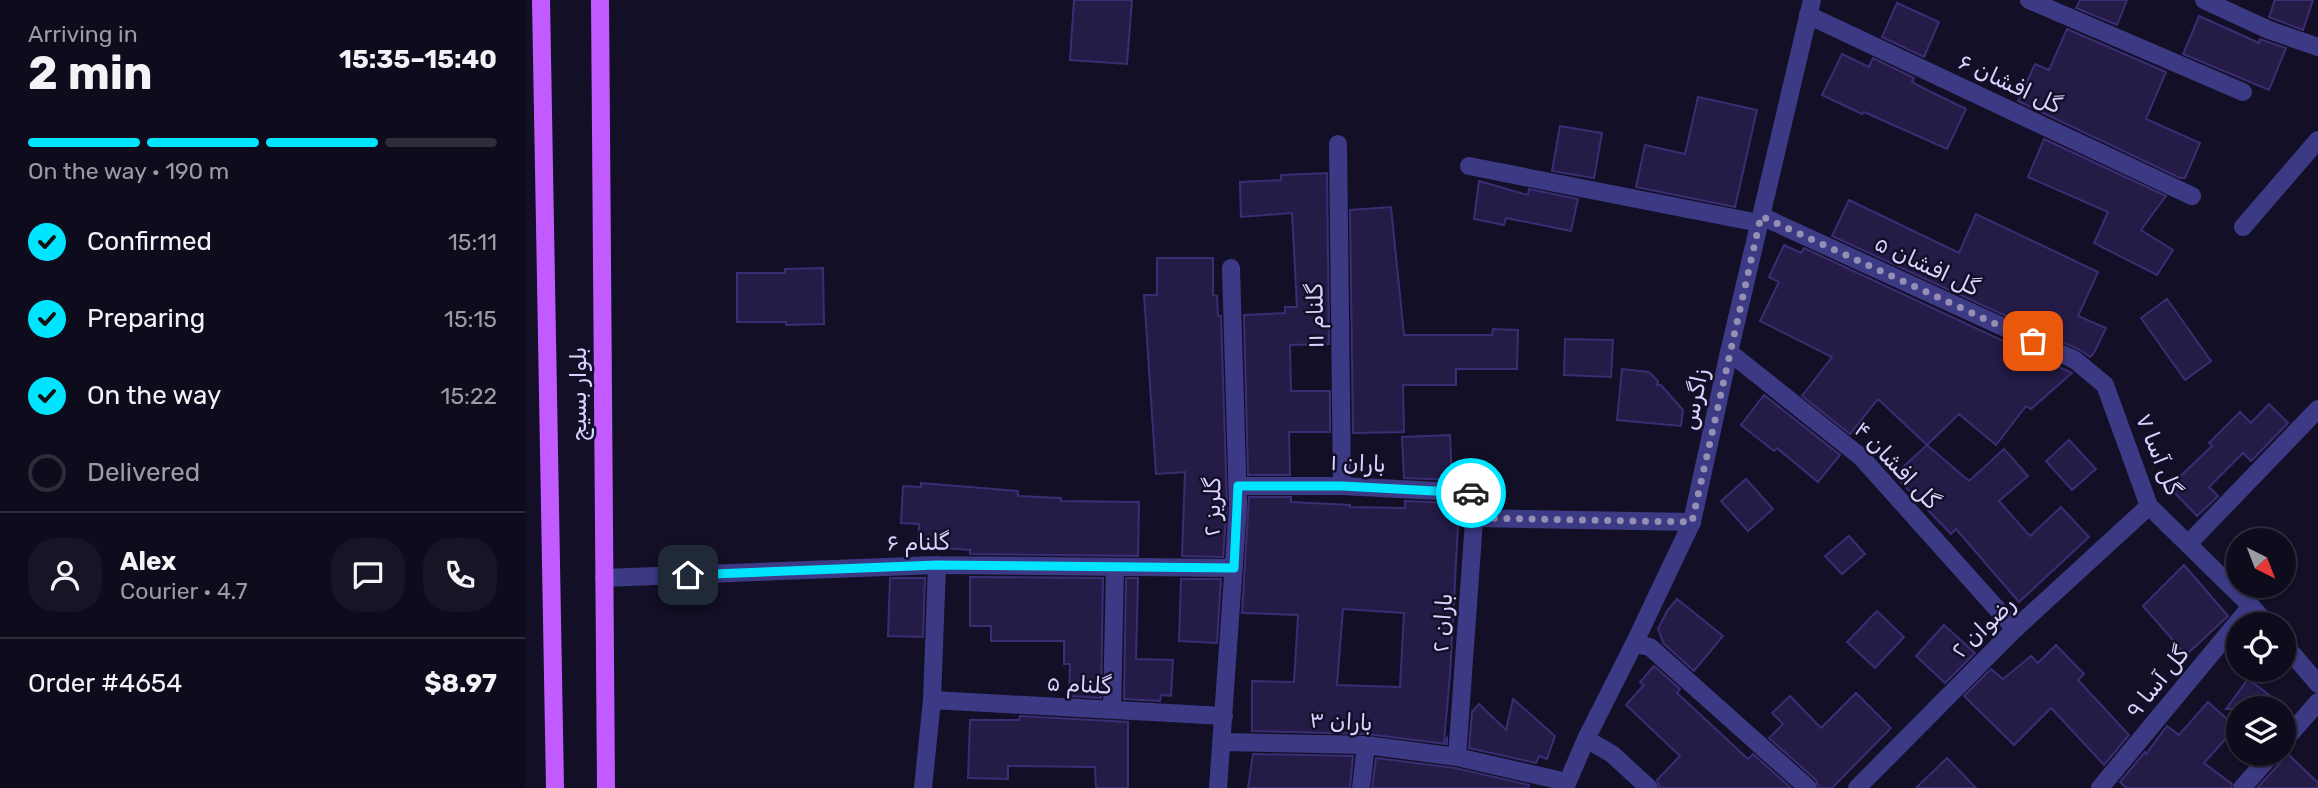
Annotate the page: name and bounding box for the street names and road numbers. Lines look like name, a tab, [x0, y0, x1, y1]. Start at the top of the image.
street label: گل افشان ۶	[1954, 47, 2067, 119]
street label: گل افشان ۵	[1870, 228, 1985, 302]
street label: گلنام ۱۱	[1300, 283, 1331, 349]
street label: بلوار بسیج	[564, 347, 594, 441]
street label: زاگرس	[1674, 366, 1714, 432]
street label: گل آسا ۷	[2130, 409, 2188, 500]
street label: گل افشان ۴	[1848, 415, 1946, 515]
street label: باران ۱	[1330, 448, 1386, 478]
street label: گلریز ۲	[1197, 477, 1227, 537]
street label: گلنام ۶	[886, 527, 950, 558]
street label: رضوان ۲	[1945, 590, 2021, 664]
street label: باران ۲	[1426, 592, 1458, 654]
street label: گل آسا ۹	[2120, 640, 2195, 724]
street label: گلنام ۵	[1046, 668, 1113, 701]
street label: باران ۳	[1309, 705, 1373, 737]

